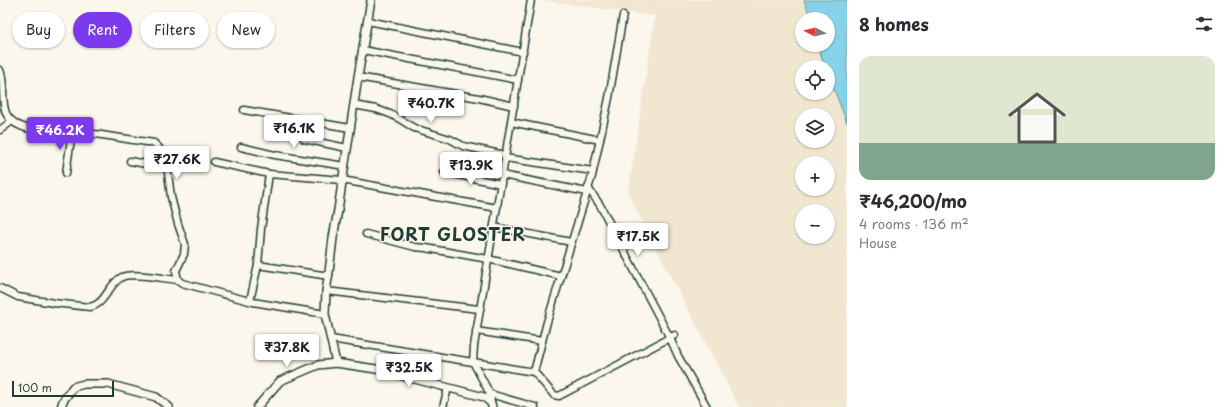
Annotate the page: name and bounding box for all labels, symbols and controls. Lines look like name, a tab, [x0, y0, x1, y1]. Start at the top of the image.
text: 8 homes	[859, 11, 929, 37]
chip: Buy	[12, 12, 65, 48]
chip: Rent	[73, 12, 132, 48]
chip: Filters	[140, 12, 209, 48]
chip: New	[217, 12, 275, 48]
north arrow	[795, 12, 835, 52]
map controls	[795, 12, 835, 244]
icon: filters	[1193, 13, 1215, 35]
button: locate	[795, 60, 835, 100]
icon: home	[1001, 82, 1073, 154]
pin: ₹40.7K	[398, 90, 464, 124]
text: ₹40.7K	[407, 93, 455, 112]
button: layers	[795, 108, 835, 148]
pin: ₹16.1K	[261, 115, 327, 149]
pin: ₹46.2K	[27, 117, 93, 151]
text: ₹16.1K	[273, 118, 315, 137]
text: ₹46.2K	[36, 120, 84, 139]
pin: ₹27.6K	[144, 146, 210, 180]
text: ₹27.6K	[153, 149, 201, 168]
pin: ₹13.9K	[438, 152, 504, 186]
text: ₹13.9K	[449, 155, 493, 174]
button: +	[795, 156, 835, 196]
text: ₹46,200/mo	[859, 188, 967, 214]
button: −	[795, 204, 835, 244]
text: 4 rooms · 136 m²	[859, 214, 969, 233]
district label: FORT GLOSTER	[380, 221, 526, 247]
pin: ₹17.5K	[605, 223, 671, 257]
text: ₹17.5K	[616, 226, 660, 245]
text: House	[859, 233, 897, 252]
pin: ₹37.8K	[254, 334, 320, 368]
text: ₹37.8K	[264, 337, 310, 356]
pin: ₹32.5K	[376, 354, 442, 388]
text: ₹32.5K	[385, 357, 433, 376]
scale bar	[12, 379, 114, 398]
text: 100 m	[18, 379, 52, 396]

